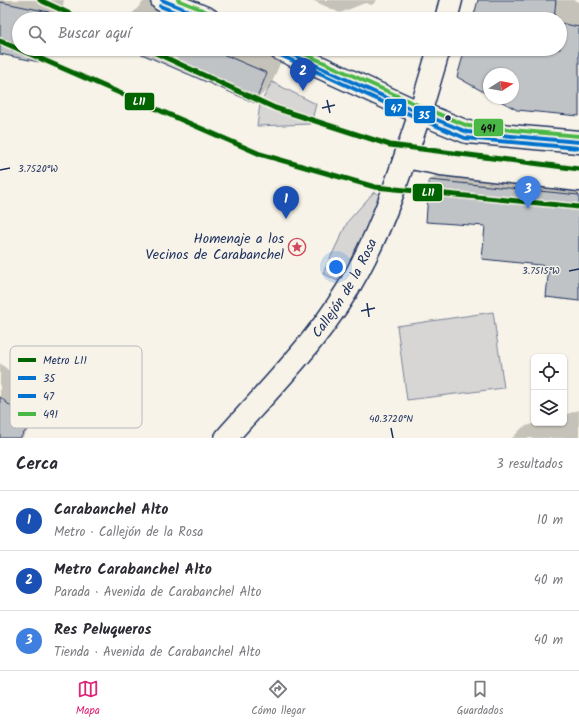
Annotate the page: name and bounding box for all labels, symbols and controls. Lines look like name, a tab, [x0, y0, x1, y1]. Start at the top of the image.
search box	[12, 12, 567, 56]
text: Buscar aquí	[58, 22, 131, 46]
icon: search	[26, 23, 48, 45]
pin: 2	[290, 58, 316, 91]
north arrow	[483, 68, 519, 104]
line badge: L11	[124, 92, 155, 111]
text: L11	[133, 93, 146, 111]
line badge: 47	[384, 98, 407, 117]
text: 47	[390, 100, 402, 118]
line badge: 35	[413, 105, 436, 124]
text: 35	[417, 107, 431, 125]
unlabelled marker	[443, 113, 453, 123]
line badge: 491	[473, 118, 504, 137]
text: 491	[481, 120, 496, 138]
text: 3.7520°W	[18, 161, 58, 177]
pin: 3	[515, 176, 541, 209]
line badge: L11	[412, 183, 443, 202]
text: L11	[422, 184, 435, 202]
pin: 1	[273, 186, 299, 219]
place label: Homenaje a los Vecinos de Carabanchel	[145, 228, 285, 266]
street label: Callejón de la Rosa	[307, 235, 383, 343]
place icon: Homenaje a los Vecinos de Carabanchel	[287, 237, 307, 257]
your location	[326, 257, 346, 277]
text: 3.7515°W	[522, 263, 560, 279]
legend	[10, 346, 142, 428]
text: Metro L11	[43, 352, 87, 370]
map controls	[531, 354, 567, 426]
button: locate	[531, 354, 567, 390]
text: 35	[43, 370, 56, 388]
text: 47	[43, 388, 55, 406]
button: layers	[531, 390, 567, 426]
text: 491	[43, 406, 58, 424]
text: 40.3720°N	[369, 411, 413, 427]
text: Cerca	[16, 451, 58, 478]
text: 3 resultados	[496, 454, 563, 475]
text: Carabanchel Alto	[54, 498, 168, 522]
text: 1	[27, 510, 31, 531]
text: 10 m	[537, 510, 563, 531]
text: Metro · Callejón de la Rosa	[54, 522, 203, 543]
text: Metro Carabanchel Alto	[54, 558, 212, 582]
text: 2	[25, 570, 33, 591]
text: 40 m	[534, 570, 563, 591]
text: Parada · Avenida de Carabanchel Alto	[54, 582, 261, 603]
text: Res Peluqueros	[54, 618, 152, 642]
text: 3	[25, 630, 33, 651]
text: 40 m	[534, 630, 563, 651]
text: Tienda · Avenida de Carabanchel Alto	[54, 642, 261, 663]
tab: Mapa	[76, 678, 100, 720]
tab: Cómo llegar	[251, 678, 305, 720]
tab: Guardados	[457, 678, 503, 720]

